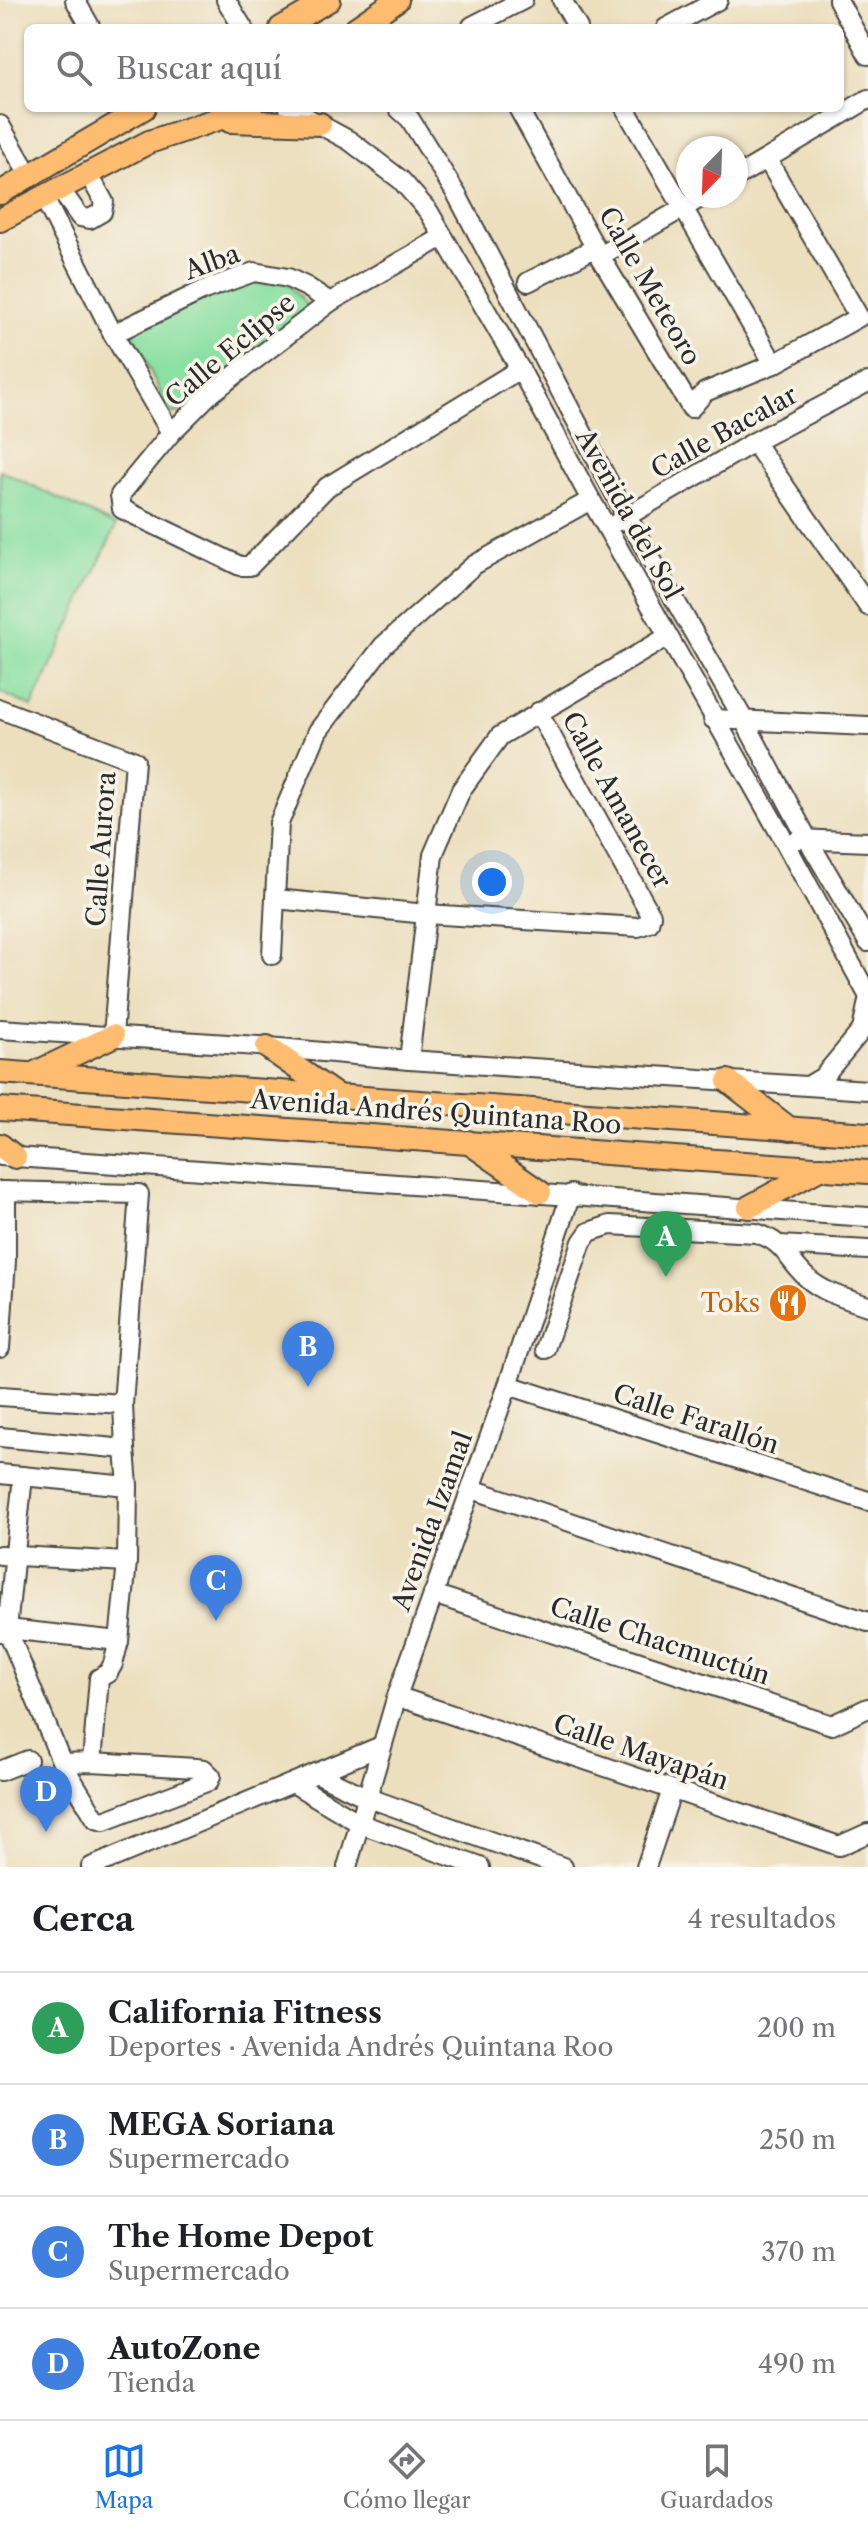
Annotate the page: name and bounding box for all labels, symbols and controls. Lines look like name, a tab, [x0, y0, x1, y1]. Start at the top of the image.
search box	[24, 24, 844, 112]
icon: search	[52, 46, 96, 90]
text: Buscar aquí	[116, 50, 282, 87]
north arrow	[676, 136, 748, 208]
street label: Calle Meteoro	[592, 201, 708, 371]
street label: Alba	[179, 237, 244, 287]
street label: Calle Eclipse	[158, 286, 302, 414]
street label: Calle Bacalar	[645, 379, 803, 485]
street label: Avenida del Sol	[568, 422, 689, 605]
street label: Calle Amanecer	[555, 706, 679, 894]
street label: Calle Aurora	[80, 770, 122, 928]
your location	[472, 862, 512, 902]
street label: Avenida Andrés Quintana Roo	[248, 1083, 623, 1141]
pin: A	[640, 1211, 692, 1277]
restaurant icon: Toks	[767, 1282, 809, 1324]
place label: Toks	[701, 1287, 760, 1319]
pin: B	[282, 1321, 334, 1387]
street label: Calle Farallón	[609, 1377, 783, 1461]
street label: Avenida Izamal	[384, 1427, 479, 1616]
pin: C	[190, 1555, 242, 1621]
street label: Calle Chacmuctún	[546, 1590, 774, 1692]
street label: Calle Mayapán	[549, 1707, 733, 1797]
pin: D	[20, 1766, 72, 1832]
text: Cerca	[32, 1898, 134, 1940]
text: 4 resultados	[688, 1903, 836, 1935]
text: California Fitness	[108, 1994, 382, 2031]
text: A	[48, 2012, 68, 2044]
text: 200 m	[757, 2012, 836, 2044]
text: Deportes · Avenida Andrés Quintana Roo	[108, 2031, 613, 2063]
text: MEGA Soriana	[108, 2106, 335, 2143]
text: B	[48, 2124, 68, 2156]
text: 250 m	[759, 2124, 836, 2156]
text: Supermercado	[108, 2143, 290, 2175]
text: The Home Depot	[108, 2218, 373, 2255]
text: C	[48, 2236, 68, 2268]
text: 370 m	[761, 2236, 836, 2268]
text: Supermercado	[108, 2255, 290, 2287]
text: AutoZone	[108, 2330, 260, 2367]
text: D	[47, 2348, 69, 2380]
text: 490 m	[758, 2348, 836, 2380]
text: Tienda	[108, 2367, 195, 2399]
tab: Mapa	[95, 2439, 153, 2514]
tab: Cómo llegar	[343, 2439, 471, 2514]
tab: Guardados	[660, 2439, 773, 2514]

